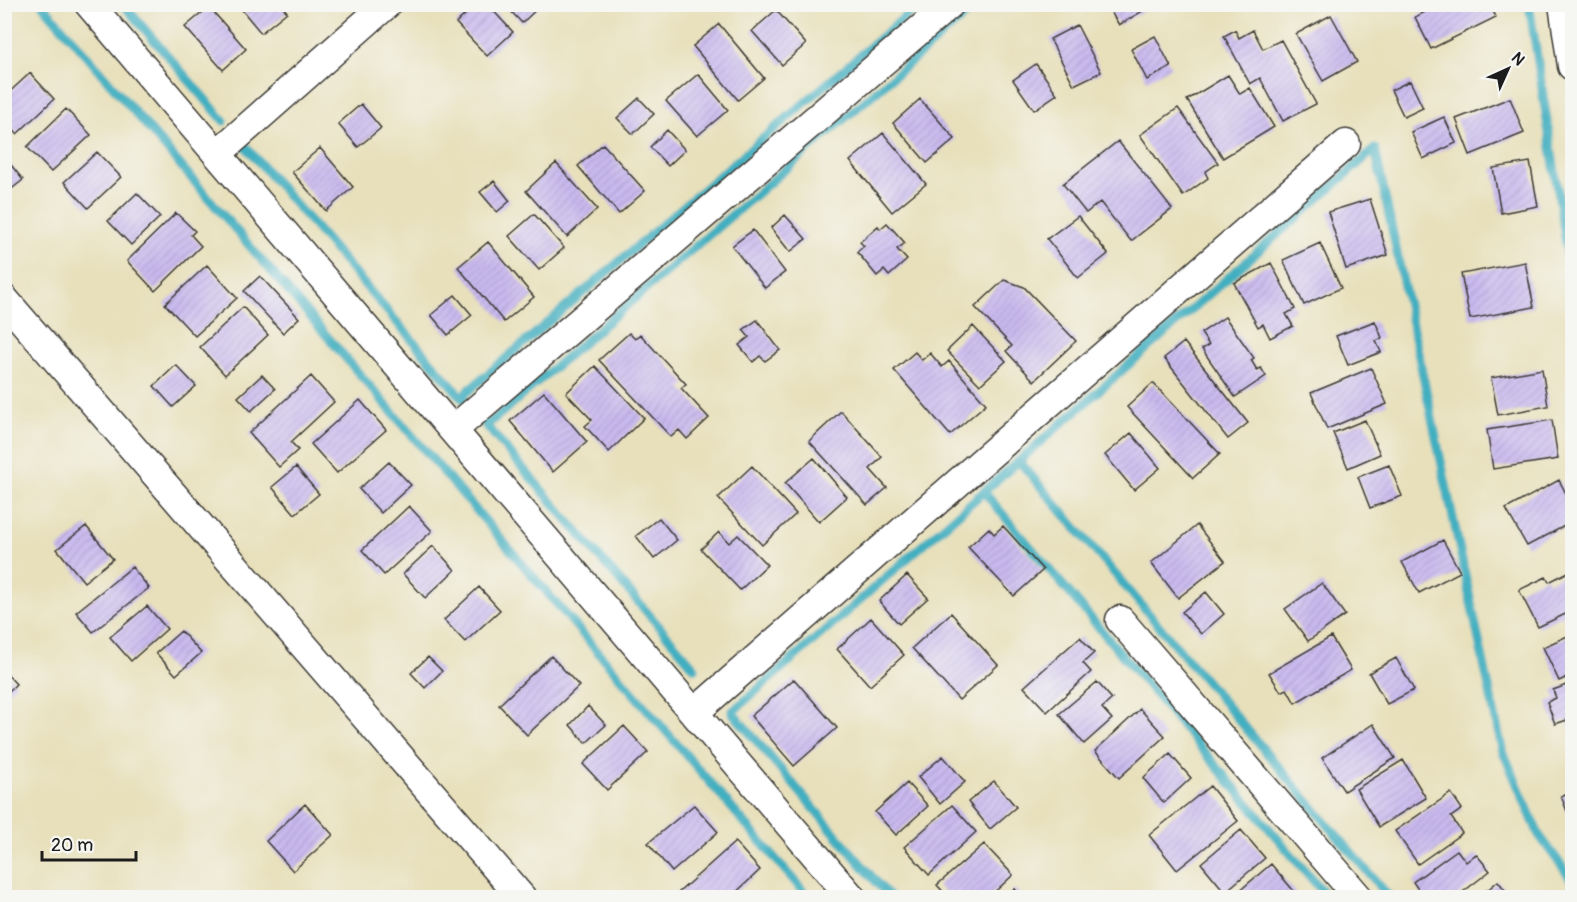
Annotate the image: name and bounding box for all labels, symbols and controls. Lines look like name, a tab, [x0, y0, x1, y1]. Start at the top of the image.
north arrow	[1478, 39, 1538, 99]
text: N	[1507, 48, 1529, 70]
scale bar	[42, 824, 136, 862]
text: 20 m	[51, 834, 93, 857]

